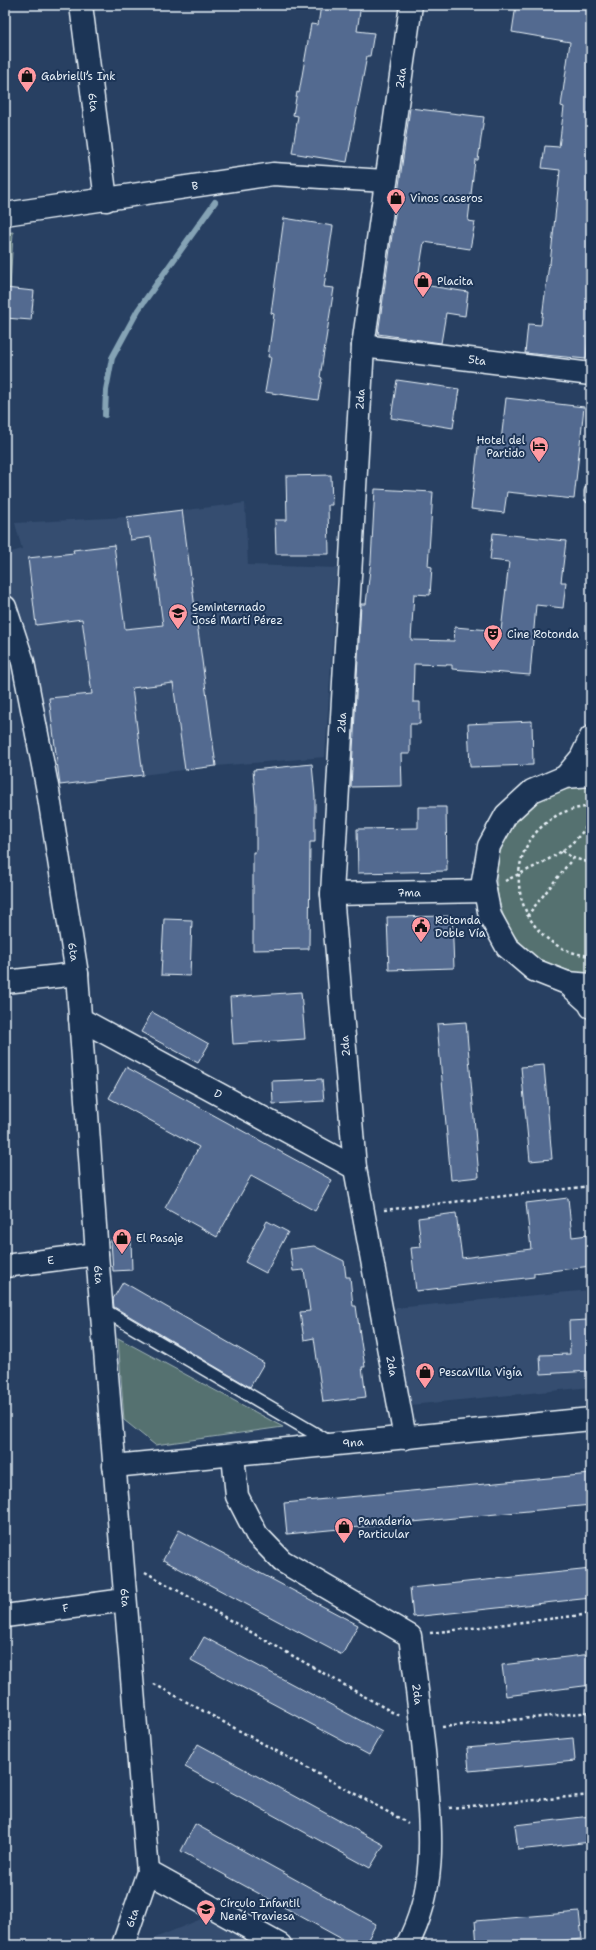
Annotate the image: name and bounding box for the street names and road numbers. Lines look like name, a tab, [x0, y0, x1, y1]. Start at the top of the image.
street label: 2da	[392, 67, 410, 90]
street label: 6ta	[84, 92, 102, 113]
street label: B	[191, 178, 200, 194]
street label: 5ta	[467, 352, 487, 369]
street label: 2da	[352, 388, 369, 410]
street label: 2da	[334, 712, 350, 734]
street label: 7ma	[397, 885, 421, 901]
street label: 6ta	[64, 941, 82, 962]
street label: 2da	[337, 1035, 354, 1057]
street label: D	[211, 1086, 225, 1103]
street label: E	[46, 1253, 55, 1268]
street label: 6ta	[90, 1265, 106, 1285]
street label: 2da	[382, 1354, 401, 1378]
street label: 9na	[342, 1434, 364, 1451]
street label: 6ta	[117, 1588, 133, 1608]
street label: F	[61, 1601, 70, 1616]
street label: 2da	[408, 1683, 426, 1706]
street label: 6ta	[122, 1907, 143, 1930]

